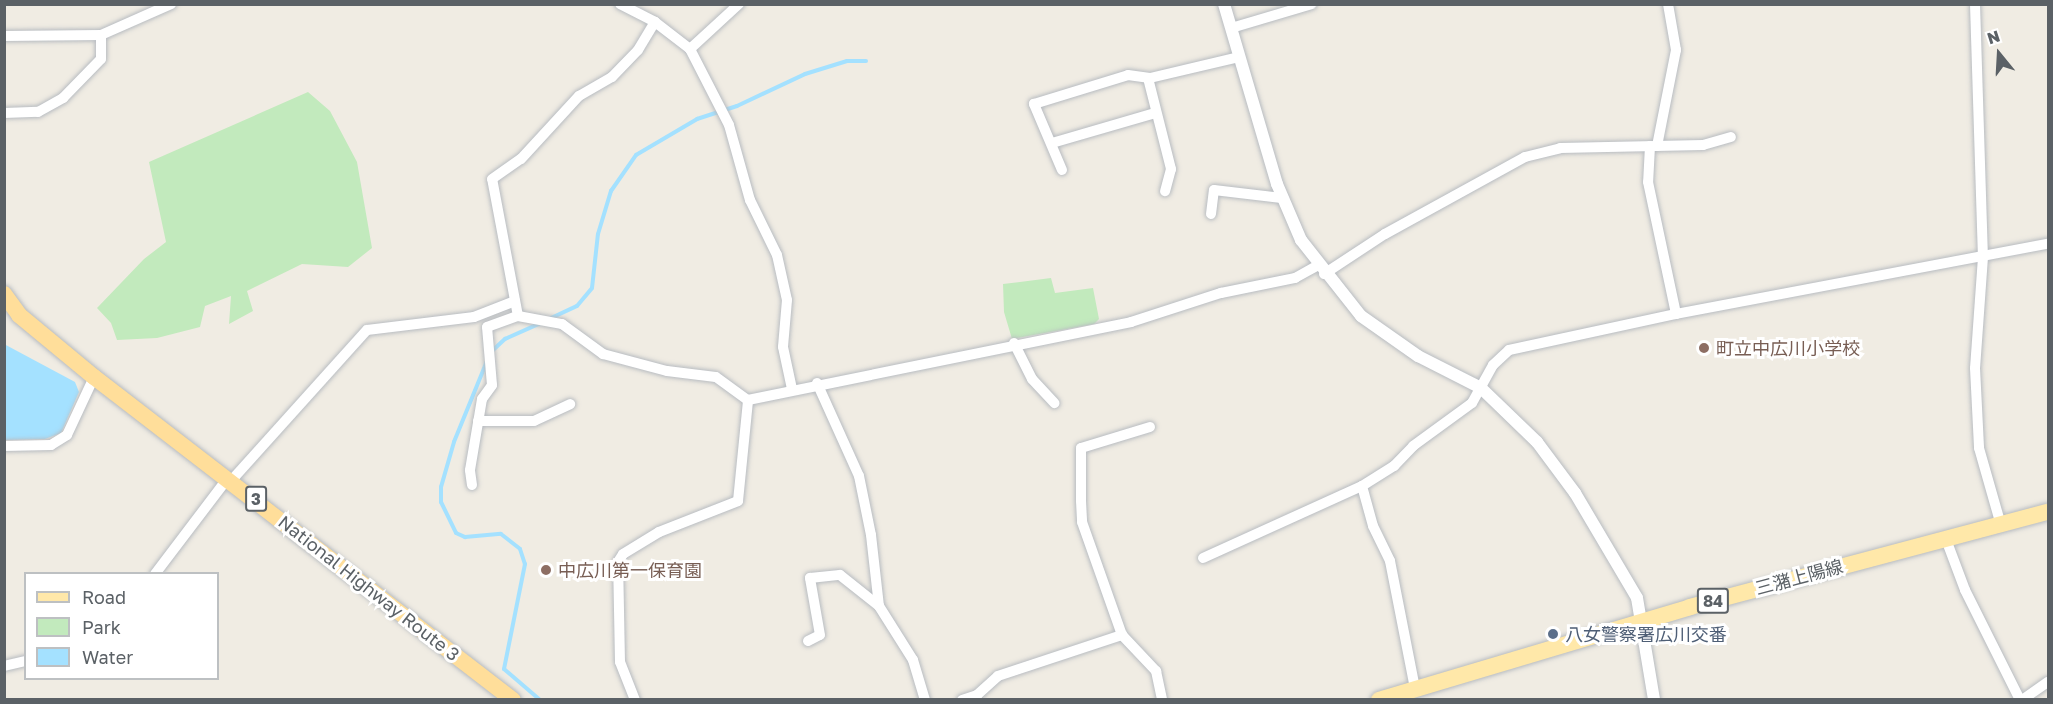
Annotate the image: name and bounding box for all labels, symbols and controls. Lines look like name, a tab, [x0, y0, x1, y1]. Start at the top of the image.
north arrow	[1969, 24, 2029, 84]
text: N	[1985, 25, 2002, 48]
place label: 町立中広川小学校	[1716, 337, 1860, 359]
marker: 町立中広川小学校	[1697, 341, 1711, 355]
road number: 3	[244, 486, 268, 512]
street label: National Highway Route 3	[274, 511, 464, 665]
street label: 三潴上陽線	[1753, 555, 1845, 599]
place label: 中広川第一保育園	[558, 559, 702, 581]
marker: 中広川第一保育園	[539, 563, 553, 577]
legend	[24, 572, 219, 680]
text: Road	[82, 586, 126, 608]
road number: 84	[1696, 588, 1730, 614]
text: Park	[82, 616, 121, 638]
place label: 八女警察署広川交番	[1565, 623, 1727, 645]
marker: 八女警察署広川交番	[1546, 627, 1560, 641]
text: Water	[82, 646, 133, 668]

